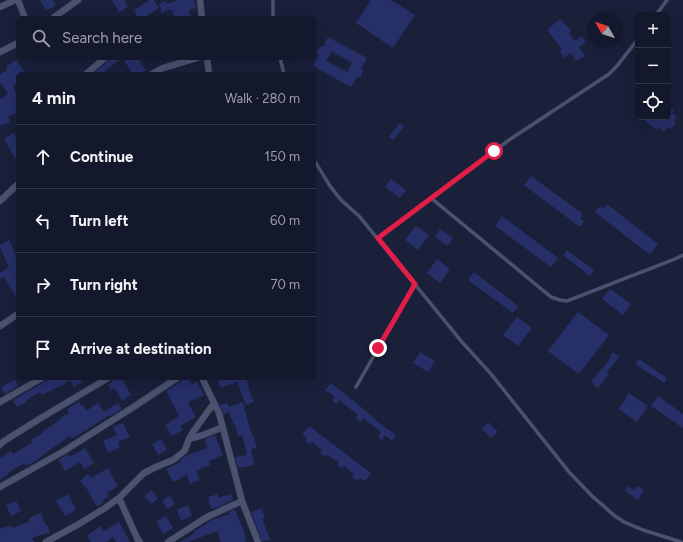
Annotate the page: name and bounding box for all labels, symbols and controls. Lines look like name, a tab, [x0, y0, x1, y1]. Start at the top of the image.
north arrow	[587, 12, 623, 48]
map controls	[635, 12, 671, 120]
button: +	[635, 12, 671, 48]
search box	[16, 16, 316, 60]
icon: search	[30, 27, 52, 49]
text: Search here	[62, 29, 142, 47]
button: −	[635, 48, 671, 84]
button: locate	[635, 84, 671, 120]
text: 4 min	[32, 88, 76, 108]
text: Walk · 280 m	[225, 91, 300, 106]
route start	[485, 142, 503, 160]
icon: ahead	[32, 146, 54, 168]
text: Continue	[70, 148, 133, 166]
text: 150 m	[265, 149, 300, 164]
icon: left	[32, 210, 54, 232]
text: Turn left	[70, 212, 128, 230]
text: 60 m	[270, 213, 300, 228]
icon: right	[32, 274, 54, 296]
text: Turn right	[70, 276, 138, 294]
text: 70 m	[270, 277, 300, 292]
icon: arrive	[32, 338, 54, 360]
route end	[369, 339, 387, 357]
text: Arrive at destination	[70, 340, 211, 358]

